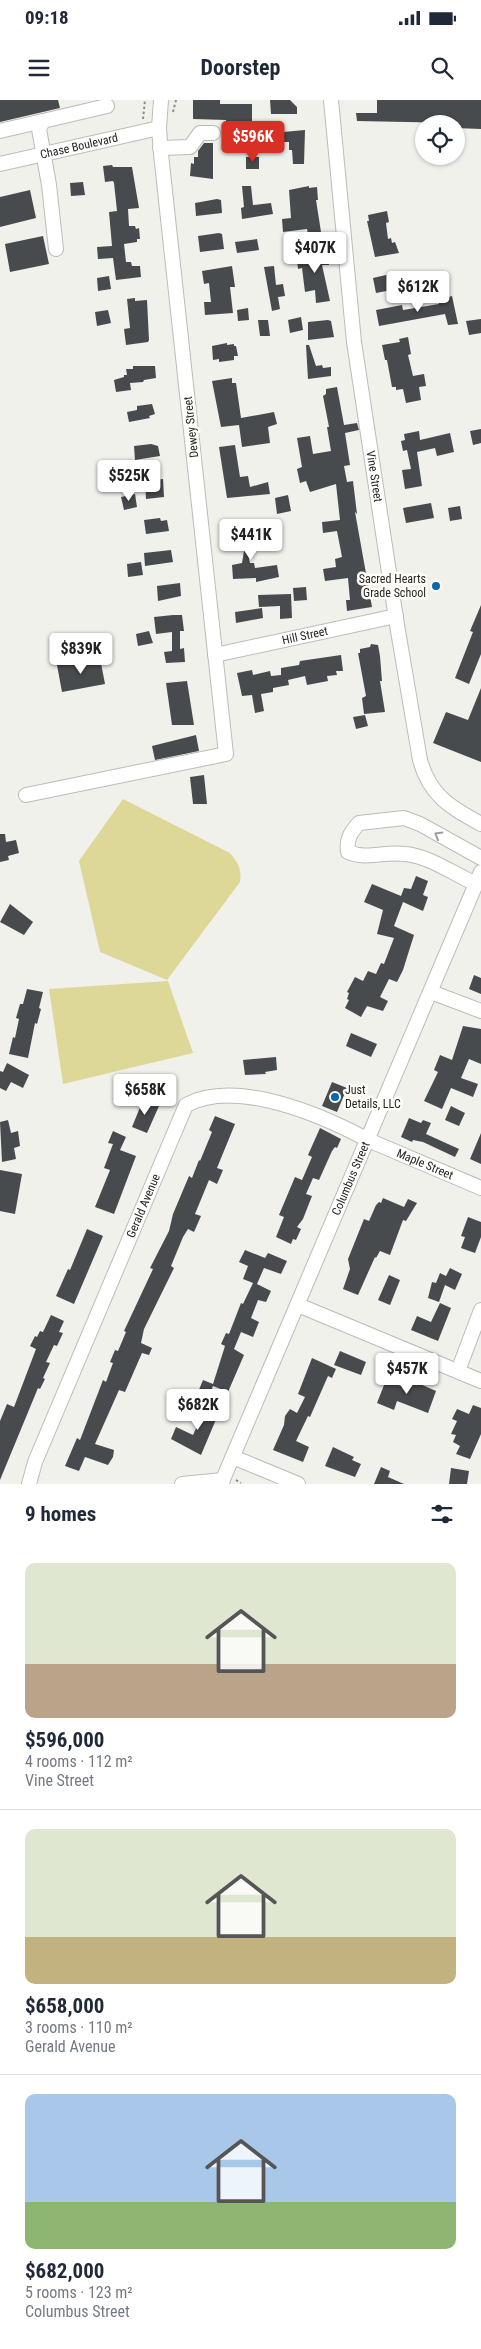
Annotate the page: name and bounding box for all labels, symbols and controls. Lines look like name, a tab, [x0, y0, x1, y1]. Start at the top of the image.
text: 09:18	[25, 6, 69, 29]
icon: menu	[25, 54, 53, 82]
icon: search	[428, 54, 456, 82]
text: Doorstep	[201, 55, 280, 80]
map controls	[415, 115, 465, 165]
button: locate	[415, 115, 465, 165]
pin: $596K	[218, 120, 288, 163]
text: $596K	[232, 127, 274, 146]
street label: Chase Boulevard	[39, 131, 119, 162]
pin: $407K	[280, 232, 350, 274]
text: $407K	[294, 238, 336, 257]
pin: $612K	[383, 270, 453, 313]
text: $612K	[397, 277, 439, 296]
street label: Dewey Street	[181, 395, 201, 458]
street label: Vine Street	[364, 450, 385, 503]
pin: $525K	[94, 460, 164, 502]
text: $525K	[108, 466, 150, 485]
pin: $441K	[216, 518, 286, 561]
text: $441K	[230, 525, 272, 544]
place label: Sacred Hearts Grade School	[359, 572, 426, 600]
marker: Sacred Hearts Grade School	[430, 580, 442, 592]
street label: Hill Street	[281, 624, 330, 647]
pin: $839K	[46, 632, 116, 675]
text: $839K	[60, 639, 102, 658]
one-way arrow	[435, 831, 444, 841]
pin: $658K	[110, 1074, 180, 1116]
text: $658K	[124, 1080, 166, 1099]
place label: Just Details, LLC	[345, 1083, 401, 1111]
marker: Just Details, LLC	[329, 1091, 341, 1103]
street label: Columbus Street	[329, 1139, 373, 1217]
street label: Maple Street	[395, 1146, 456, 1183]
street label: Gerald Avenue	[124, 1171, 163, 1240]
pin: $457K	[372, 1352, 442, 1395]
text: $457K	[386, 1359, 428, 1378]
pin: $682K	[163, 1388, 233, 1431]
text: $682K	[177, 1395, 219, 1414]
icon: filters	[428, 1500, 456, 1528]
text: 9 homes	[25, 1502, 96, 1526]
icon: home	[196, 1596, 286, 1686]
text: $596,000	[25, 1728, 104, 1752]
text: 4 rooms · 112 m²	[25, 1752, 133, 1771]
text: Vine Street	[25, 1771, 94, 1790]
icon: home	[196, 1861, 286, 1951]
text: $658,000	[25, 1994, 104, 2018]
text: 3 rooms · 110 m²	[25, 2018, 133, 2037]
text: Gerald Avenue	[25, 2037, 116, 2056]
icon: home	[196, 2126, 286, 2216]
text: $682,000	[25, 2259, 104, 2283]
text: 5 rooms · 123 m²	[25, 2283, 133, 2302]
text: Columbus Street	[25, 2302, 130, 2321]

